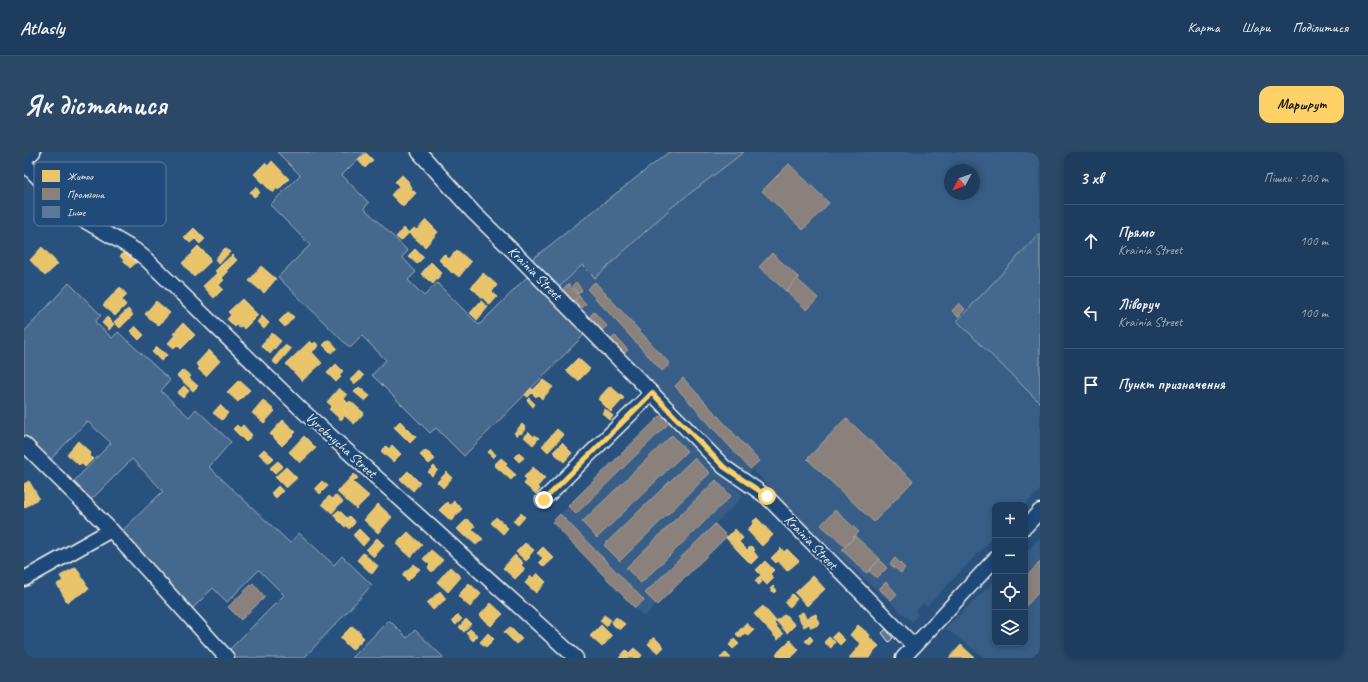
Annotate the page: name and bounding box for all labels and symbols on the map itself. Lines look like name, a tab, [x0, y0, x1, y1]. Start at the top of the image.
legend	[34, 162, 166, 226]
north arrow	[944, 164, 980, 200]
text: Житло	[67, 169, 94, 183]
text: Промзона	[67, 187, 106, 201]
text: Інше	[67, 205, 87, 219]
street label: Krainia Street	[504, 242, 566, 304]
street label: Vyrobnycha Street	[302, 409, 381, 482]
route start	[758, 487, 776, 505]
route end	[535, 491, 553, 509]
street label: Krainia Street	[781, 511, 842, 574]

